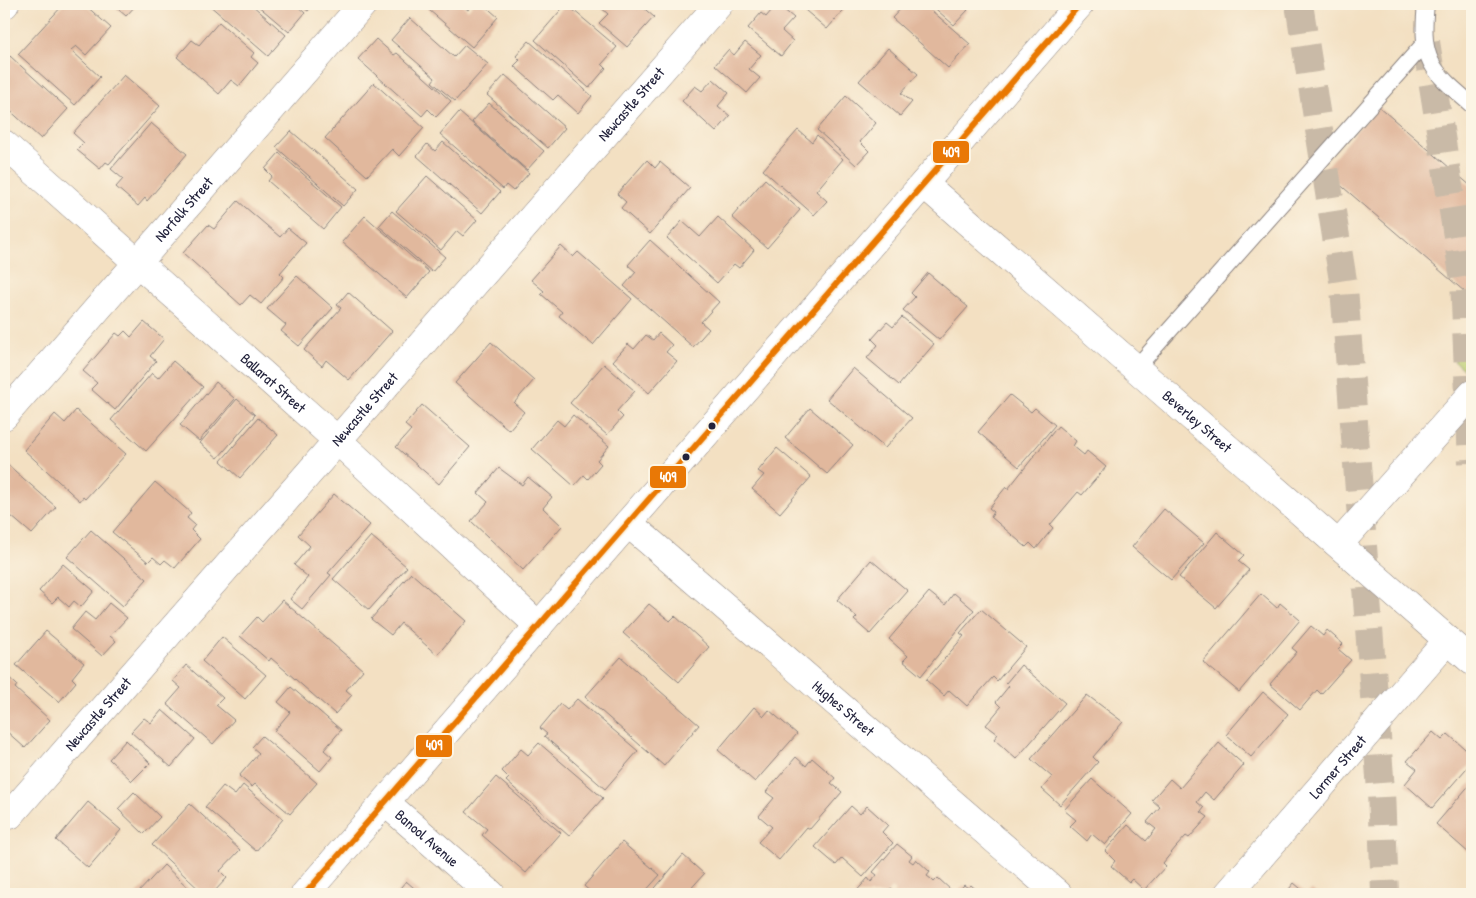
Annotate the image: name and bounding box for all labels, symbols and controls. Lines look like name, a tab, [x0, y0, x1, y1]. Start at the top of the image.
street label: Newcastle Street	[593, 62, 670, 146]
line badge: 409	[932, 140, 970, 164]
text: 409	[943, 142, 960, 161]
street label: Norfolk Street	[149, 171, 218, 246]
street label: Ballarat Street	[236, 348, 311, 418]
street label: Newcastle Street	[326, 367, 403, 450]
street label: Beverley Street	[1158, 385, 1237, 458]
unlabelled marker	[707, 421, 717, 431]
unlabelled marker	[681, 452, 691, 462]
line badge: 409	[649, 465, 687, 489]
text: 409	[660, 467, 677, 486]
street label: Newcastle Street	[60, 672, 137, 755]
street label: Hughes Street	[808, 675, 880, 742]
street label: Lormer Street	[1304, 730, 1372, 803]
line badge: 409	[415, 734, 453, 758]
text: 409	[426, 735, 443, 754]
street label: Banool Avenue	[391, 805, 463, 871]

